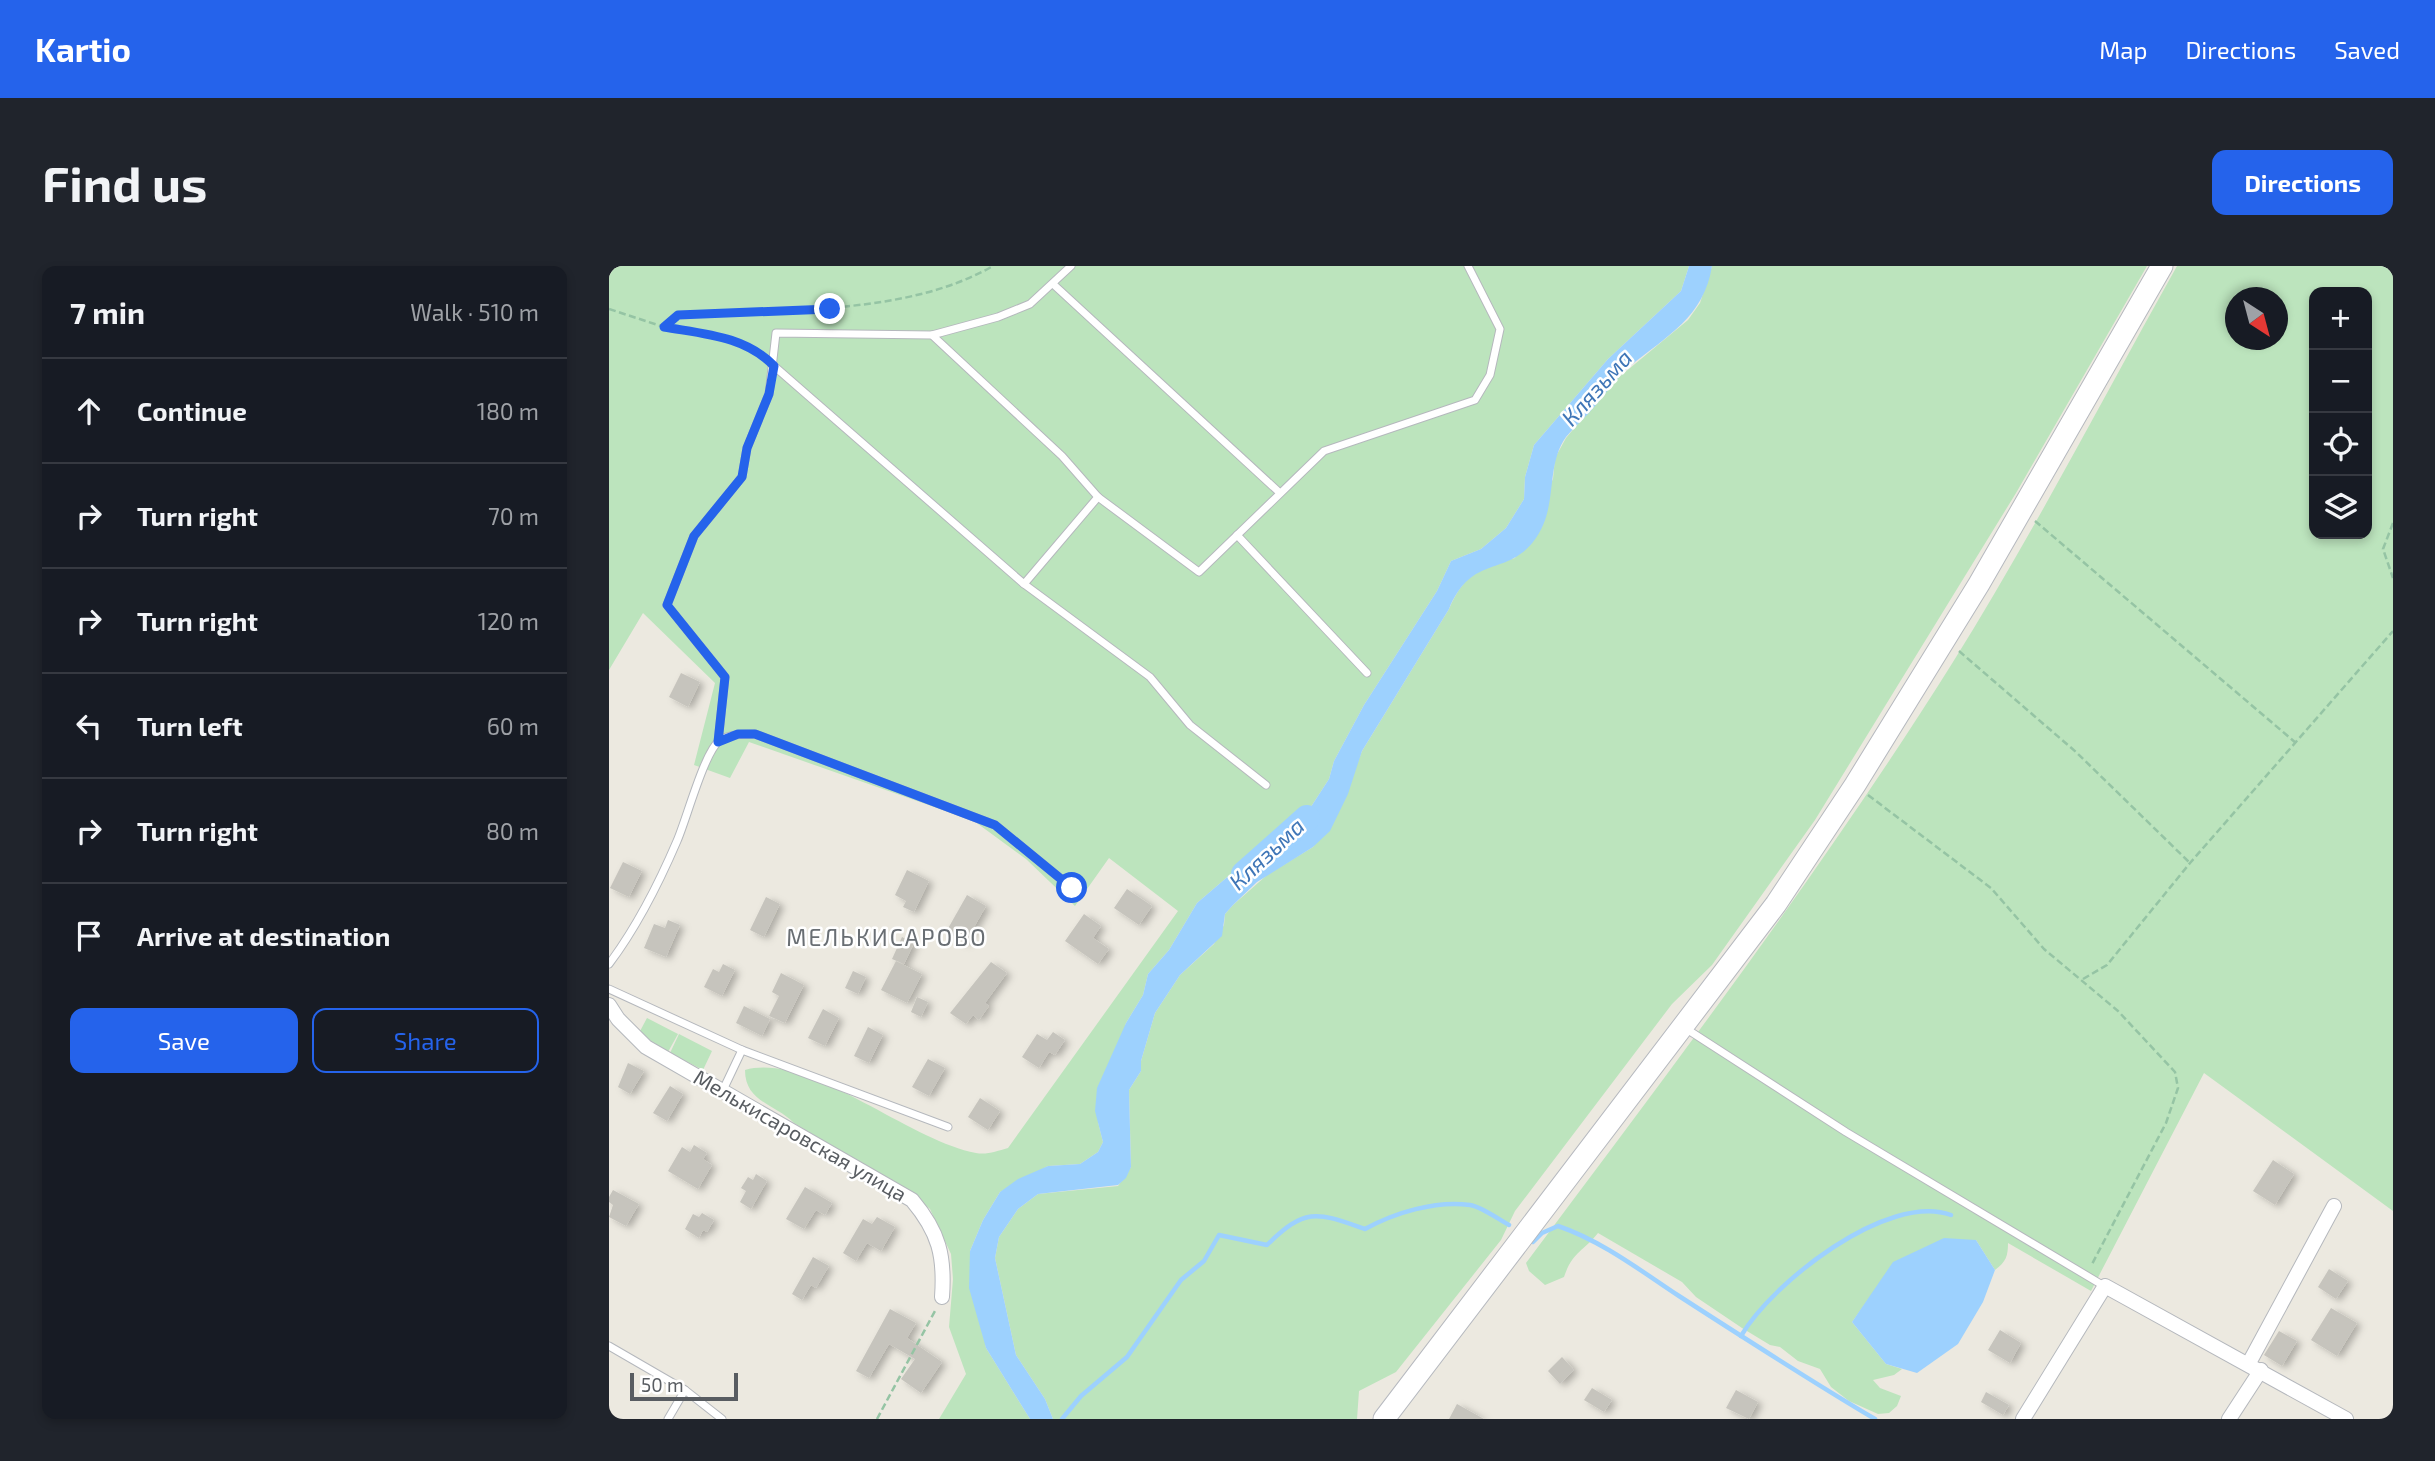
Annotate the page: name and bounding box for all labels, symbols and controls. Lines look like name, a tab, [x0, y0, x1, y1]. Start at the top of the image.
text: Kartio	[35, 29, 131, 69]
text: Map	[2099, 35, 2147, 64]
text: Directions	[2185, 35, 2296, 64]
text: Saved	[2334, 35, 2400, 64]
button: Directions	[2212, 150, 2393, 215]
text: Find us	[42, 153, 207, 212]
north arrow	[2225, 287, 2288, 350]
map controls	[2309, 287, 2372, 539]
button: +	[2309, 287, 2372, 350]
route end	[814, 293, 845, 324]
text: 7 min	[70, 294, 145, 330]
text: Walk · 510 m	[410, 298, 539, 326]
water label: Клязьма	[1555, 344, 1638, 431]
button: −	[2309, 350, 2372, 413]
icon: ahead	[70, 392, 108, 430]
text: Continue	[137, 395, 247, 426]
text: 180 m	[477, 397, 539, 425]
button: locate	[2309, 413, 2372, 476]
button: layers	[2309, 476, 2372, 539]
icon: right	[70, 497, 108, 535]
text: Turn right	[137, 500, 258, 531]
text: 70 m	[488, 502, 539, 530]
icon: right	[70, 602, 108, 640]
text: Turn right	[137, 605, 258, 636]
text: 120 m	[478, 607, 539, 635]
icon: left	[70, 707, 108, 745]
text: Turn left	[137, 710, 243, 741]
text: 60 m	[487, 712, 539, 740]
water label: Клязьма	[1223, 811, 1310, 895]
icon: right	[70, 812, 108, 850]
text: Turn right	[137, 815, 258, 846]
text: 80 m	[486, 817, 539, 845]
route start	[1056, 872, 1087, 903]
icon: arrive	[70, 917, 108, 955]
text: Arrive at destination	[137, 920, 390, 951]
district label: МЕЛЬКИСАРОВО	[786, 923, 988, 951]
button: Save	[70, 1008, 298, 1073]
button: Share	[312, 1008, 539, 1073]
street label: Мелькисаровская улица	[689, 1063, 912, 1207]
scale bar	[630, 1370, 739, 1402]
text: 50 m	[641, 1373, 684, 1396]

